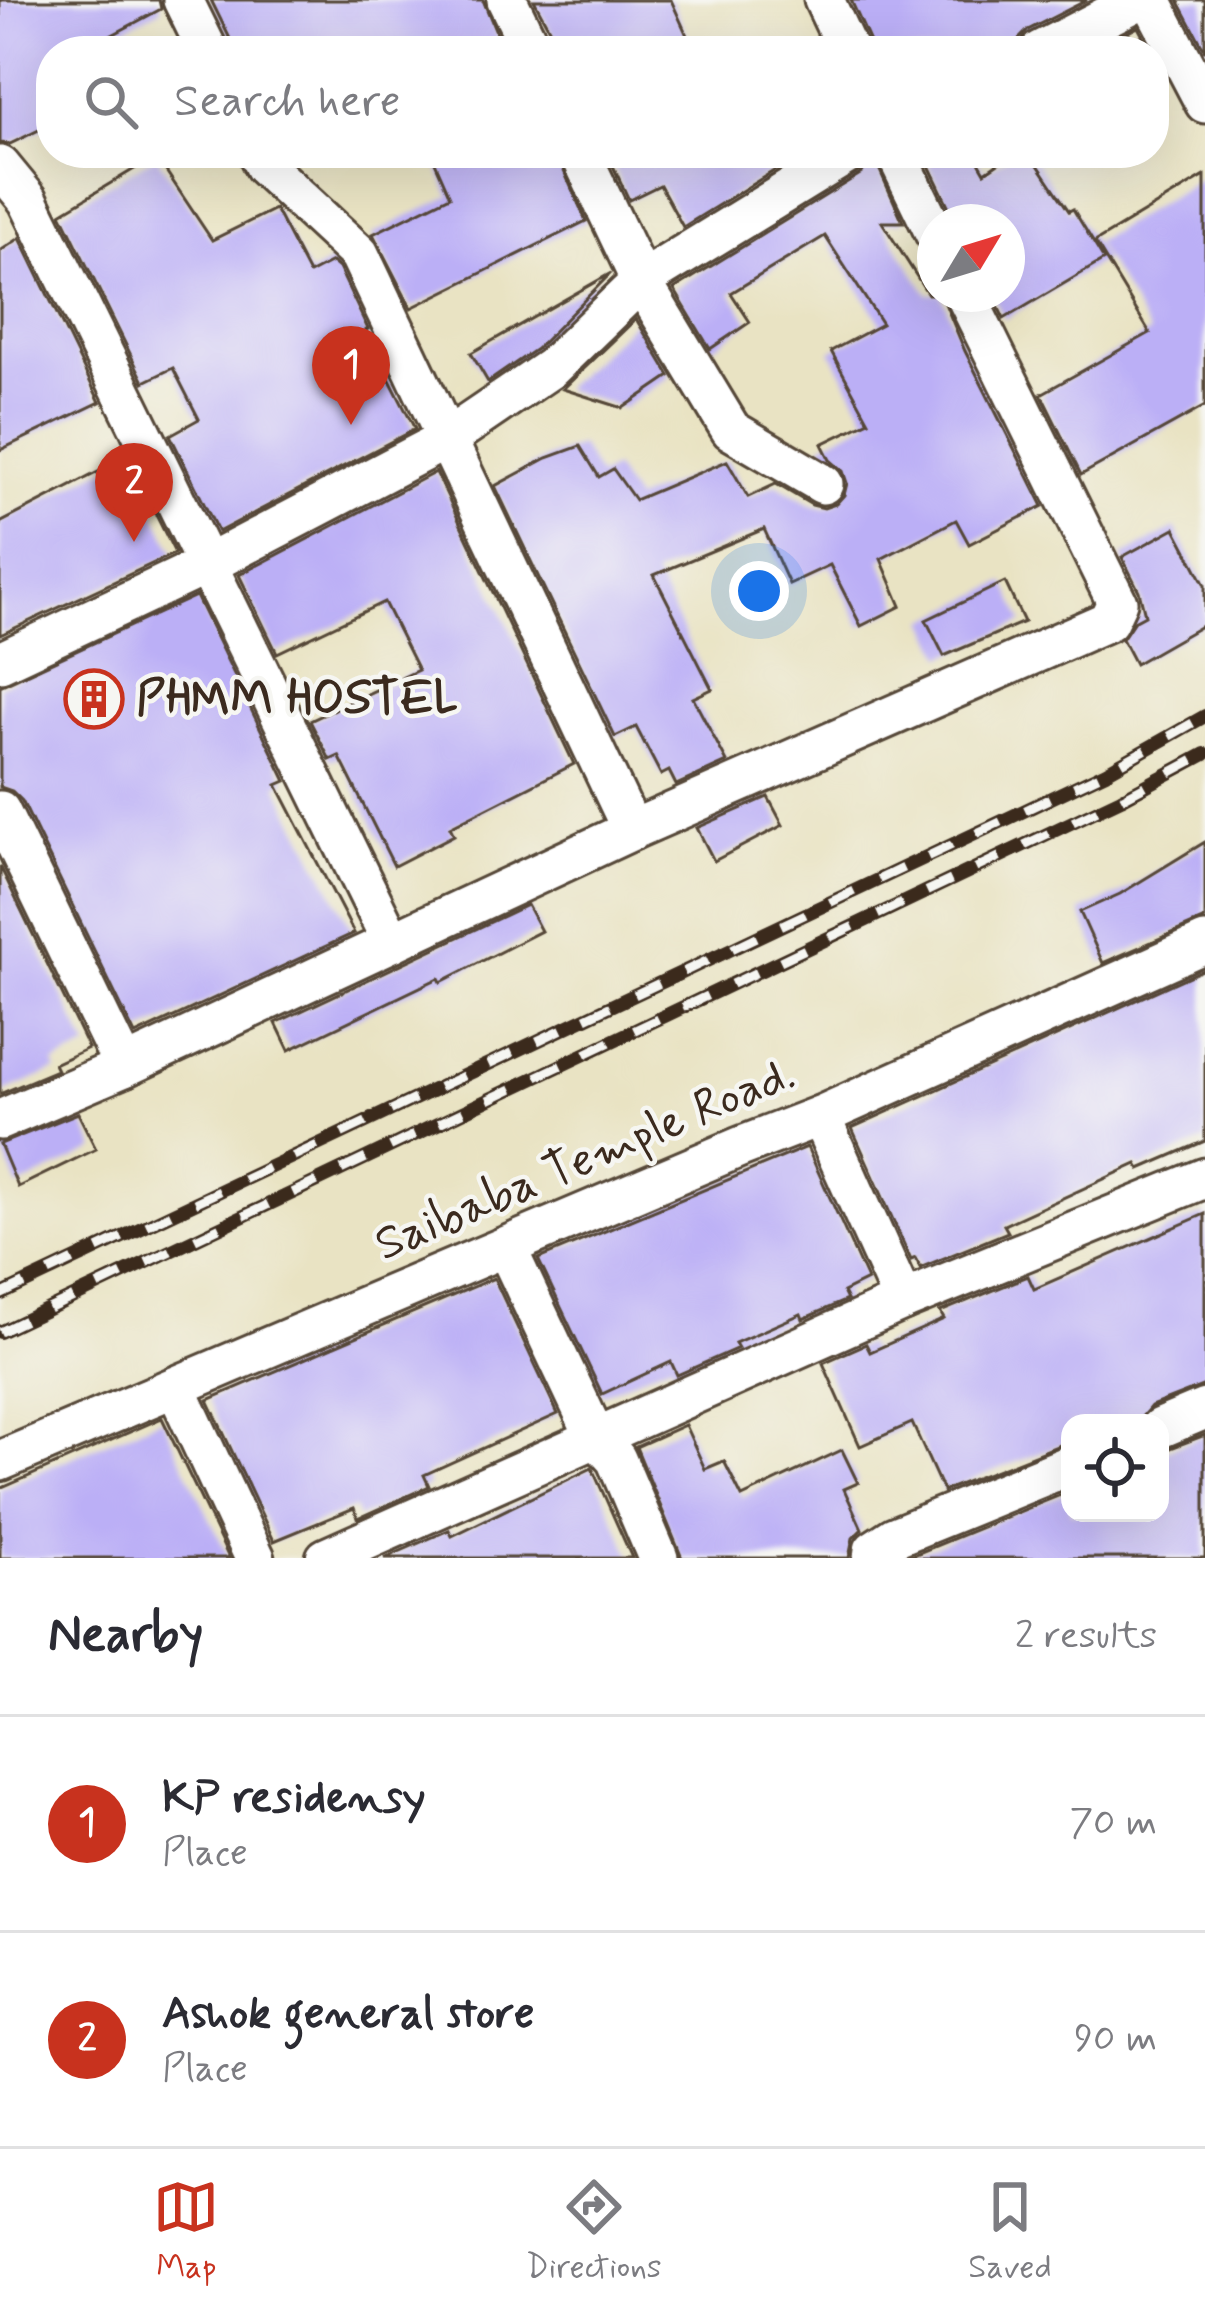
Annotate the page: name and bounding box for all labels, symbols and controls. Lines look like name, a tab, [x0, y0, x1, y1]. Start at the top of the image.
search box	[36, 36, 1169, 168]
icon: search	[78, 69, 144, 135]
text: Search here	[174, 73, 401, 132]
north arrow	[917, 204, 1025, 312]
pin: 1	[312, 326, 390, 425]
pin: 2	[95, 443, 173, 542]
your location	[729, 561, 789, 621]
building icon: PHMM HOSTEL	[63, 668, 125, 730]
place label: PHMM HOSTEL	[136, 668, 458, 731]
street label: Saibaba Temple Road.	[366, 1043, 804, 1277]
map controls	[1061, 1414, 1169, 1522]
button: locate	[1061, 1414, 1169, 1522]
text: Nearby	[48, 1603, 203, 1669]
text: 2 results	[1015, 1611, 1157, 1662]
text: KP residensy	[162, 1769, 425, 1828]
text: 1	[78, 1798, 96, 1849]
text: 70 m	[1069, 1798, 1157, 1849]
text: Place	[162, 1828, 248, 1879]
text: Ashok general store	[162, 1985, 534, 2044]
text: 2	[77, 2014, 97, 2065]
text: 90 m	[1074, 2014, 1157, 2065]
text: Place	[162, 2044, 248, 2095]
tab: Map	[153, 2174, 219, 2290]
tab: Directions	[526, 2174, 662, 2290]
tab: Saved	[968, 2174, 1052, 2290]

